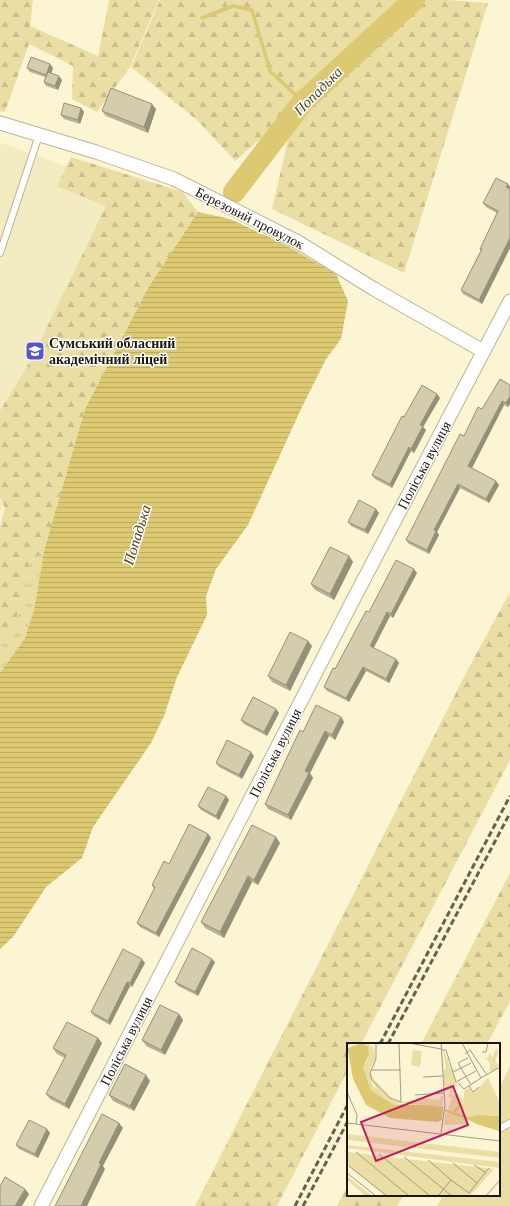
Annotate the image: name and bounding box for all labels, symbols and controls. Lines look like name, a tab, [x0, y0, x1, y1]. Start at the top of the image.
water label: Попадька	[290, 63, 346, 119]
street label: Березовий провулок	[193, 185, 307, 252]
place label: Сумський обласний академічний ліцей	[49, 336, 175, 367]
school or university icon: Сумський обласний академічний ліцей	[24, 340, 46, 362]
street label: Поліська вулиця	[395, 418, 454, 512]
water label: Попадька	[120, 503, 154, 568]
street label: Поліська вулиця	[247, 706, 305, 800]
street label: Поліська вулиця	[98, 994, 156, 1088]
inset map	[347, 1043, 500, 1196]

